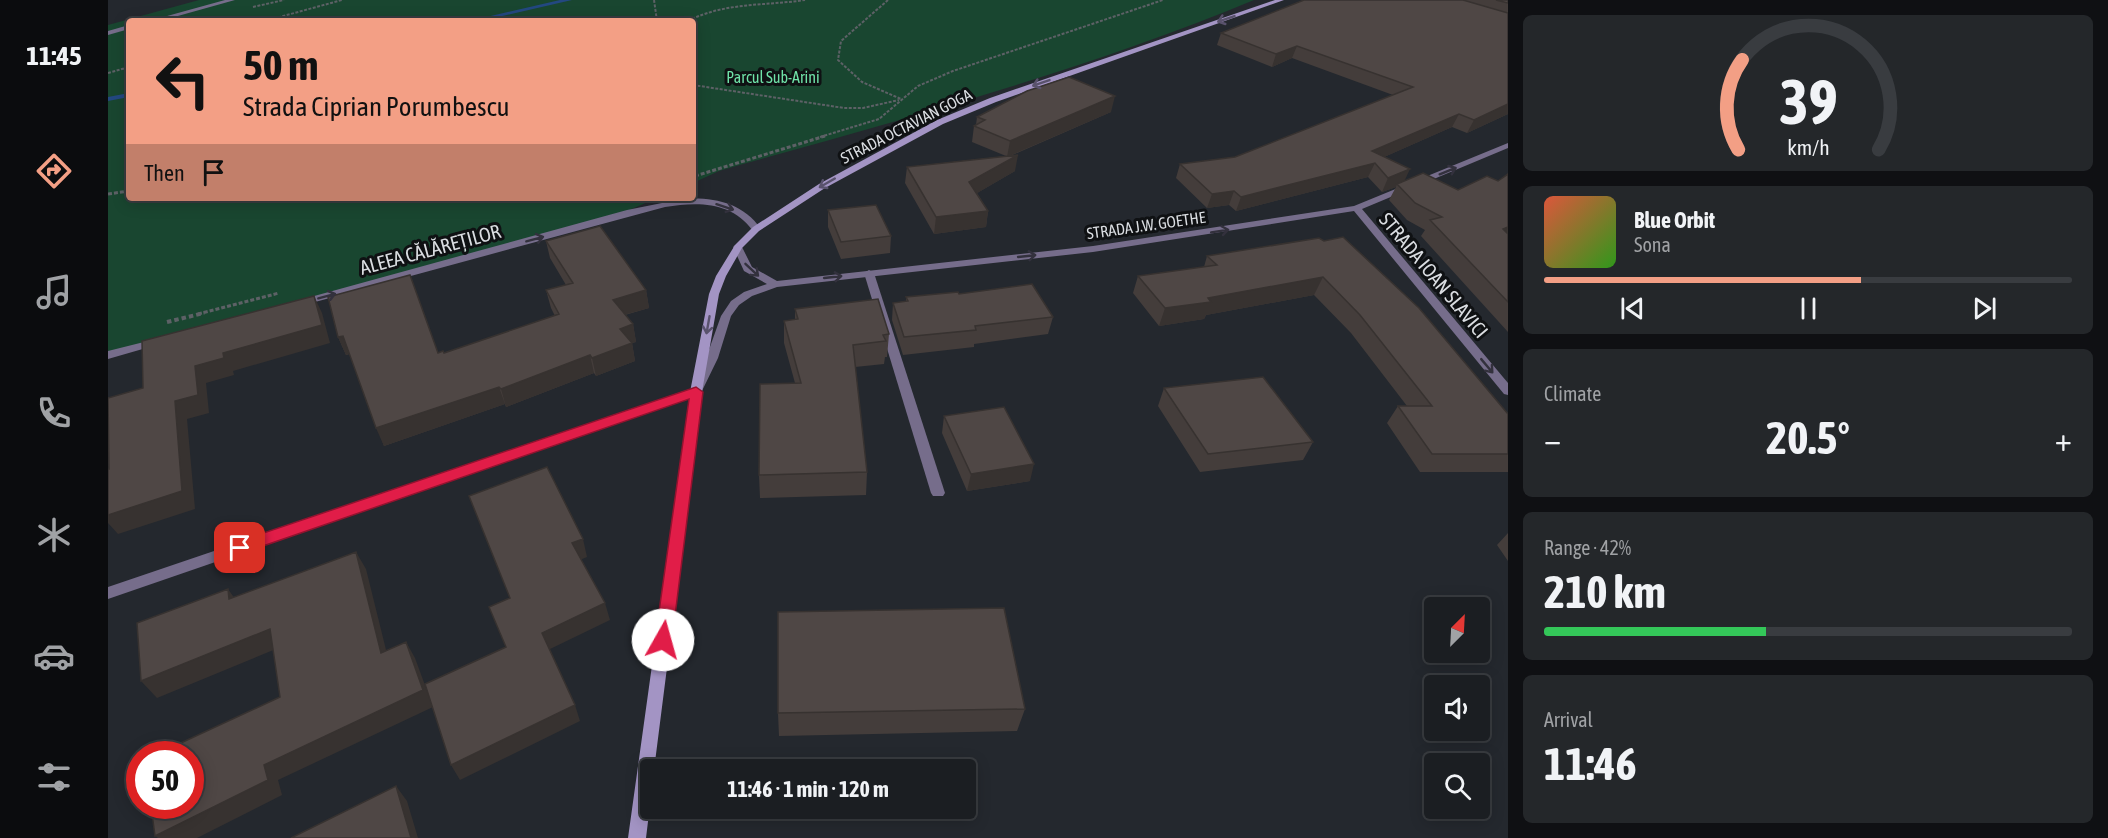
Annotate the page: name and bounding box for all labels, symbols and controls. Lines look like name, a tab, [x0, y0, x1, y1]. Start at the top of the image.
one-way arrow	[1217, 15, 1236, 26]
text: 11:45	[26, 40, 82, 71]
text: 50 m	[243, 41, 318, 89]
icon: left	[144, 42, 222, 120]
text: 39	[1779, 66, 1837, 137]
park label: Parcul Sub-Arini	[726, 68, 820, 86]
one-way arrow	[1033, 79, 1051, 90]
street label: STRADA OCTAVIAN GOGA	[838, 85, 975, 167]
text: Strada Ciprian Porumbescu	[243, 91, 510, 122]
text: km/h	[1787, 135, 1829, 160]
icon: directions	[33, 150, 75, 192]
icon: arrive	[197, 156, 230, 189]
text: Then	[144, 160, 185, 186]
one-way arrow	[1438, 165, 1457, 176]
one-way arrow	[819, 178, 836, 190]
one-way arrow	[715, 202, 734, 213]
text: Blue Orbit	[1634, 207, 1715, 233]
street label: STRADA J.W. GOETHE	[1085, 208, 1207, 242]
street label: STRADA IOAN SLAVICI	[1375, 208, 1493, 342]
street label: ALEEA CĂLĂREȚILOR	[357, 219, 503, 279]
one-way arrow	[1210, 225, 1230, 236]
one-way arrow	[525, 233, 544, 244]
text: Sona	[1634, 233, 1671, 256]
one-way arrow	[1017, 250, 1036, 261]
one-way arrow	[744, 263, 759, 277]
icon: music	[33, 271, 75, 313]
one-way arrow	[823, 271, 843, 282]
one-way arrow	[317, 289, 336, 301]
icon: previous	[1616, 292, 1649, 325]
icon: pause	[1792, 292, 1825, 325]
icon: next	[1968, 292, 2001, 325]
one-way arrow	[702, 315, 713, 335]
one-way arrow	[1481, 358, 1494, 374]
text: Climate	[1544, 382, 1601, 405]
icon: phone	[33, 392, 75, 434]
text: 20.5°	[1766, 412, 1850, 464]
text: −	[1544, 420, 1561, 458]
text: +	[2055, 420, 2072, 458]
icon: climate	[33, 514, 75, 556]
pin	[214, 522, 265, 573]
icon: arrive	[223, 531, 256, 564]
text: Range · 42%	[1544, 536, 1631, 559]
text: 210 km	[1544, 566, 1666, 618]
north arrow	[1424, 597, 1490, 663]
map controls	[1424, 597, 1490, 819]
position arrow	[631, 608, 695, 672]
icon: car	[33, 635, 75, 677]
button: sound	[1424, 675, 1490, 741]
text: Arrival	[1544, 708, 1593, 731]
text: 11:46	[1544, 738, 1637, 790]
speed limit sign: 50	[126, 741, 204, 819]
button: search	[1424, 753, 1490, 819]
icon: filters	[33, 756, 75, 798]
text: 11:46 · 1 min · 120 m	[727, 776, 889, 802]

